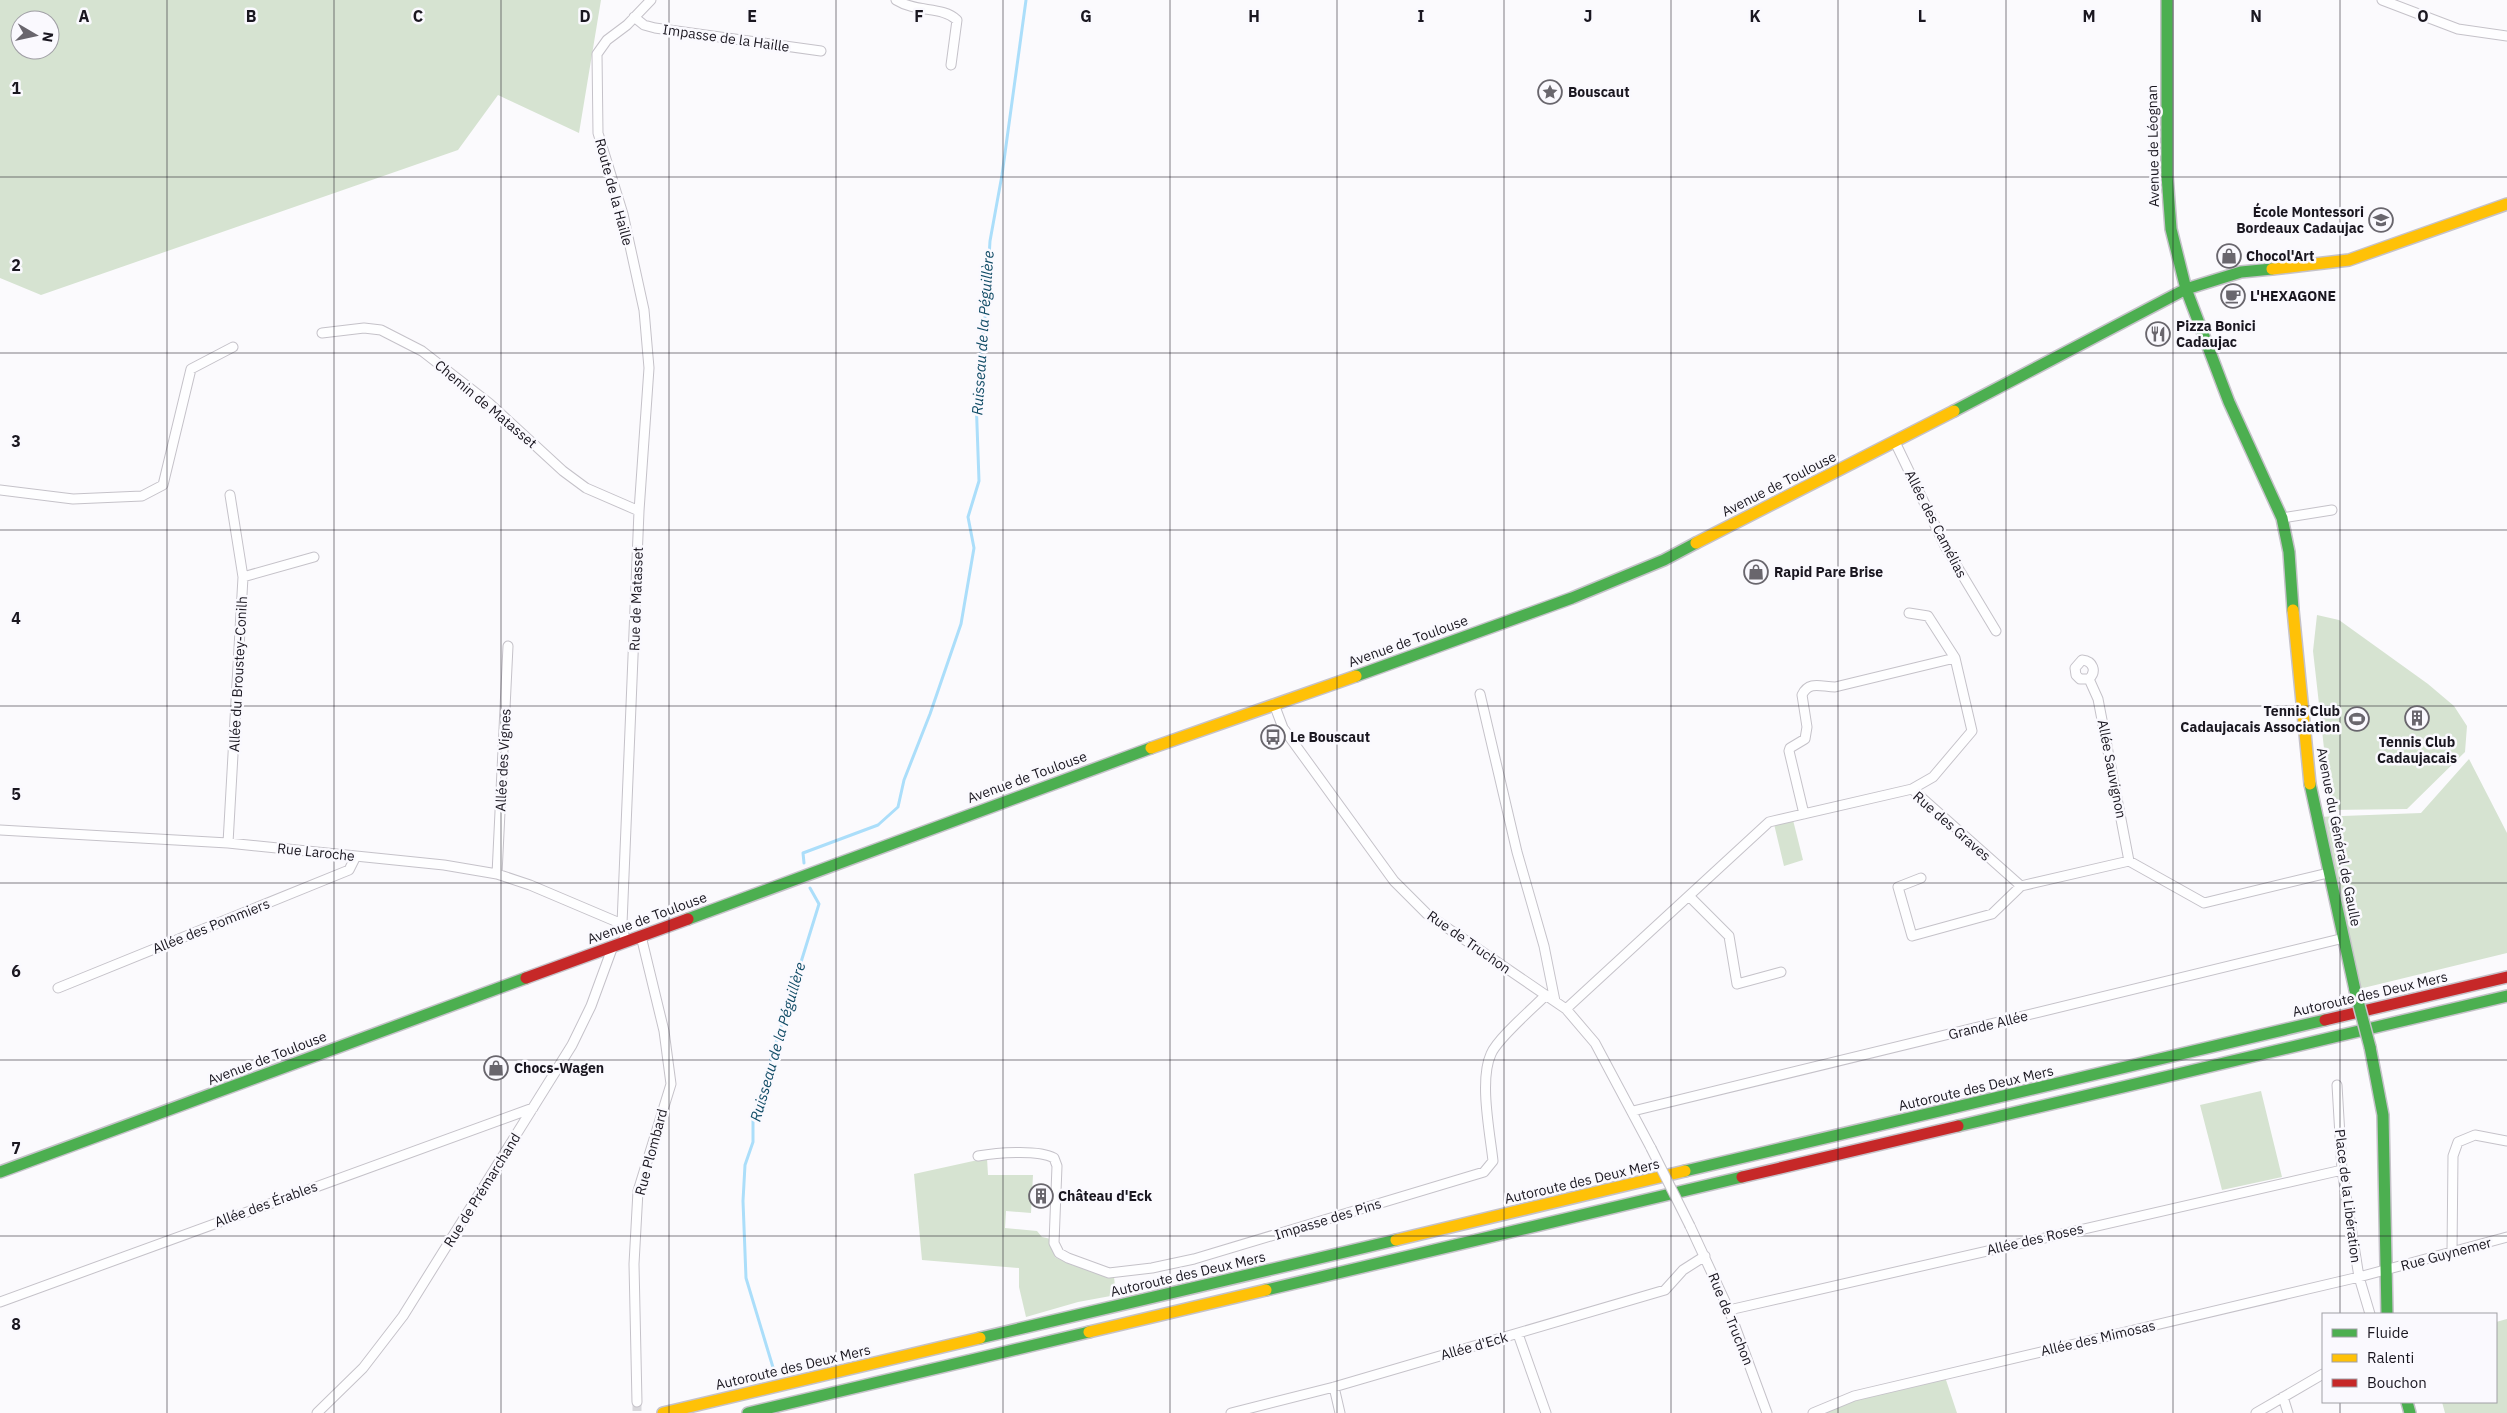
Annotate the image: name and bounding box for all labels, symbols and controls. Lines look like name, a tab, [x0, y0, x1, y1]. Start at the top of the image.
text: A	[79, 6, 90, 26]
text: B	[246, 6, 257, 26]
text: C	[413, 6, 423, 26]
text: D	[579, 6, 591, 26]
text: E	[747, 6, 757, 26]
text: F	[914, 6, 924, 26]
text: G	[1080, 6, 1092, 26]
text: H	[1248, 6, 1260, 26]
text: I	[1418, 6, 1425, 26]
text: J	[1584, 6, 1592, 26]
text: K	[1749, 6, 1761, 26]
text: L	[1918, 6, 1926, 26]
text: M	[2082, 6, 2096, 26]
text: N	[2250, 6, 2262, 26]
text: O	[2417, 6, 2429, 26]
north arrow	[10, 10, 60, 60]
street label: Impasse de la Haille	[661, 20, 791, 56]
text: N	[38, 31, 58, 43]
text: 1	[11, 78, 21, 98]
place icon: Bouscaut	[1537, 79, 1563, 105]
place label: Bouscaut	[1568, 83, 1630, 101]
street label: Avenue de Léognan	[2143, 85, 2163, 207]
street label: Route de la Haille	[591, 136, 637, 248]
place label: École Montessori Bordeaux Cadaujac	[2236, 202, 2364, 237]
school or university icon: École Montessori Bordeaux Cadaujac	[2368, 207, 2394, 233]
shop icon: Chocol'Art	[2216, 243, 2242, 269]
place label: Chocol'Art	[2246, 247, 2314, 265]
water label: Ruisseau de la Péguillère	[967, 250, 998, 416]
text: 2	[11, 255, 21, 275]
cafe icon: L'HEXAGONE	[2220, 283, 2246, 309]
place label: L'HEXAGONE	[2250, 287, 2336, 305]
place label: Pizza Bonici Cadaujac	[2176, 317, 2256, 351]
restaurant icon: Pizza Bonici Cadaujac	[2145, 321, 2171, 347]
street label: Chemin de Matasset	[431, 356, 541, 452]
text: 3	[11, 431, 21, 451]
street label: Avenue de Toulouse	[1719, 447, 1840, 521]
street label: Allée des Camélias	[1901, 467, 1971, 581]
street label: Rue de Matasset	[625, 546, 647, 651]
shop icon: Rapid Pare Brise	[1743, 559, 1769, 585]
place label: Rapid Pare Brise	[1774, 563, 1883, 581]
street label: Allée du Broustey-Conilh	[225, 596, 251, 752]
text: 4	[11, 608, 21, 628]
street label: Avenue de Toulouse	[1346, 611, 1471, 671]
place label: Tennis Club Cadaujacais Association	[2180, 702, 2340, 736]
building icon: Tennis Club Cadaujacais	[2404, 705, 2430, 731]
sports icon: Tennis Club Cadaujacais Association	[2344, 706, 2370, 732]
street label: Allée des Vignes	[491, 708, 515, 812]
street label: Allée Sauvignon	[2094, 718, 2130, 820]
bus stop icon: Le Bouscaut	[1260, 724, 1286, 750]
place label: Le Bouscaut	[1290, 728, 1370, 746]
place label: Tennis Club Cadaujacais	[2377, 733, 2457, 767]
street label: Avenue du Général de Gaulle	[2313, 746, 2365, 928]
street label: Avenue de Toulouse	[965, 747, 1090, 807]
text: 5	[11, 784, 21, 804]
street label: Rue des Graves	[1909, 787, 1995, 865]
street label: Rue Laroche	[276, 839, 356, 865]
street label: Avenue de Toulouse	[585, 888, 710, 948]
street label: Allée des Pommiers	[150, 894, 272, 958]
street label: Rue de Truchon	[1424, 906, 1514, 978]
water label: Ruisseau de la Péguillère	[746, 960, 809, 1124]
text: 6	[11, 961, 21, 981]
street label: Autoroute des Deux Mers	[2291, 967, 2450, 1021]
street label: Grande Allée	[1946, 1006, 2030, 1044]
street label: Avenue de Toulouse	[205, 1027, 329, 1089]
shop icon: Chocs-Wagen	[483, 1055, 509, 1081]
place label: Chocs-Wagen	[514, 1059, 604, 1077]
street label: Autoroute des Deux Mers	[1897, 1061, 2056, 1115]
street label: Rue Plombard	[631, 1107, 671, 1197]
street label: Place de la Libération	[2331, 1128, 2365, 1264]
street label: Rue de Prémarchand	[440, 1130, 524, 1250]
text: 7	[11, 1138, 21, 1158]
street label: Autoroute des Deux Mers	[1503, 1154, 1662, 1208]
street label: Allée des Érables	[212, 1176, 320, 1231]
building icon: Château d'Eck	[1028, 1183, 1054, 1209]
place label: Château d'Eck	[1058, 1187, 1153, 1205]
street label: Impasse des Pins	[1272, 1194, 1384, 1244]
street label: Allée des Roses	[1985, 1219, 2085, 1259]
street label: Rue Guynemer	[2399, 1233, 2493, 1275]
street label: Autoroute des Deux Mers	[1109, 1247, 1268, 1301]
street label: Rue de Truchon	[1704, 1270, 1758, 1368]
legend	[2322, 1313, 2497, 1403]
text: 8	[11, 1314, 21, 1334]
street label: Allée des Mimosas	[2039, 1316, 2157, 1360]
text: Fluide	[2367, 1323, 2409, 1342]
street label: Allée d'Eck	[1438, 1328, 1510, 1364]
street label: Autoroute des Deux Mers	[714, 1340, 873, 1394]
text: Ralenti	[2367, 1348, 2414, 1367]
text: Bouchon	[2367, 1373, 2427, 1392]

